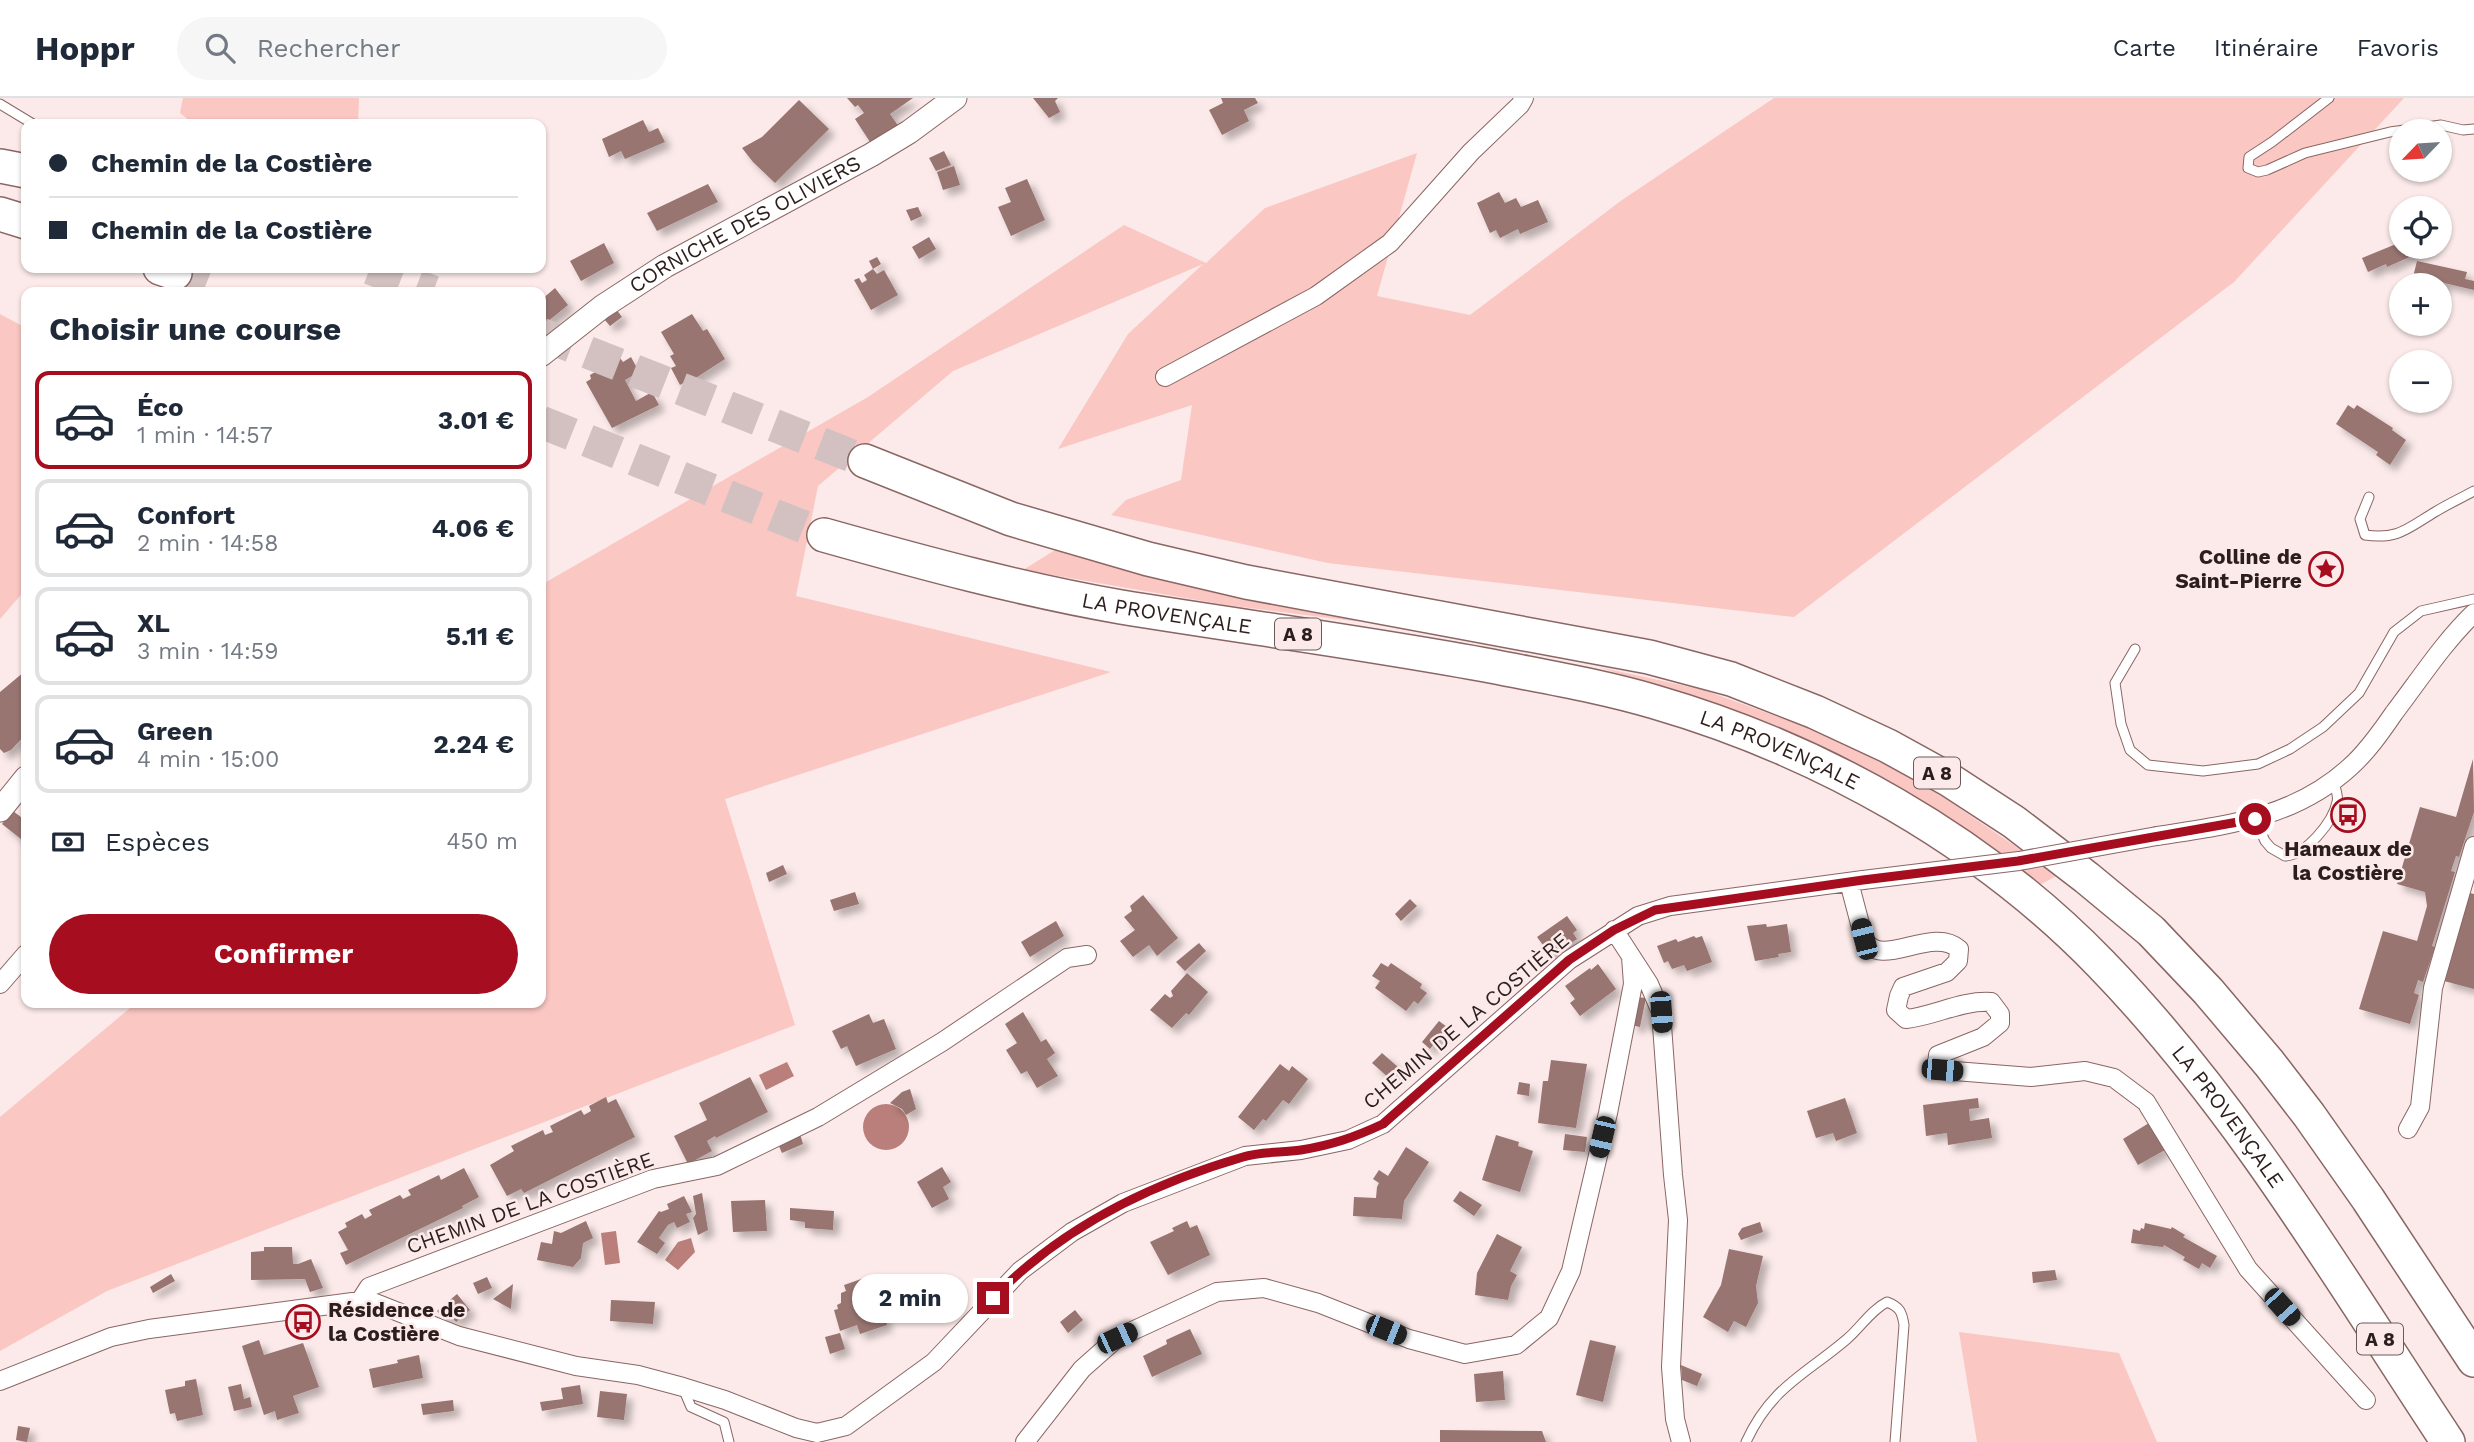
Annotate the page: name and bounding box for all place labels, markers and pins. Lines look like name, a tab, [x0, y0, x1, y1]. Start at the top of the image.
place label: Colline de Saint-Pierre	[2175, 544, 2302, 593]
place icon: Colline de Saint-Pierre	[2307, 550, 2345, 588]
bus stop icon: Hameaux de la Costière	[2329, 796, 2367, 834]
place label: Hameaux de la Costière	[2284, 836, 2412, 885]
place label: Résidence de la Costière	[328, 1297, 466, 1346]
bus stop icon: Résidence de la Costière	[284, 1303, 322, 1341]

